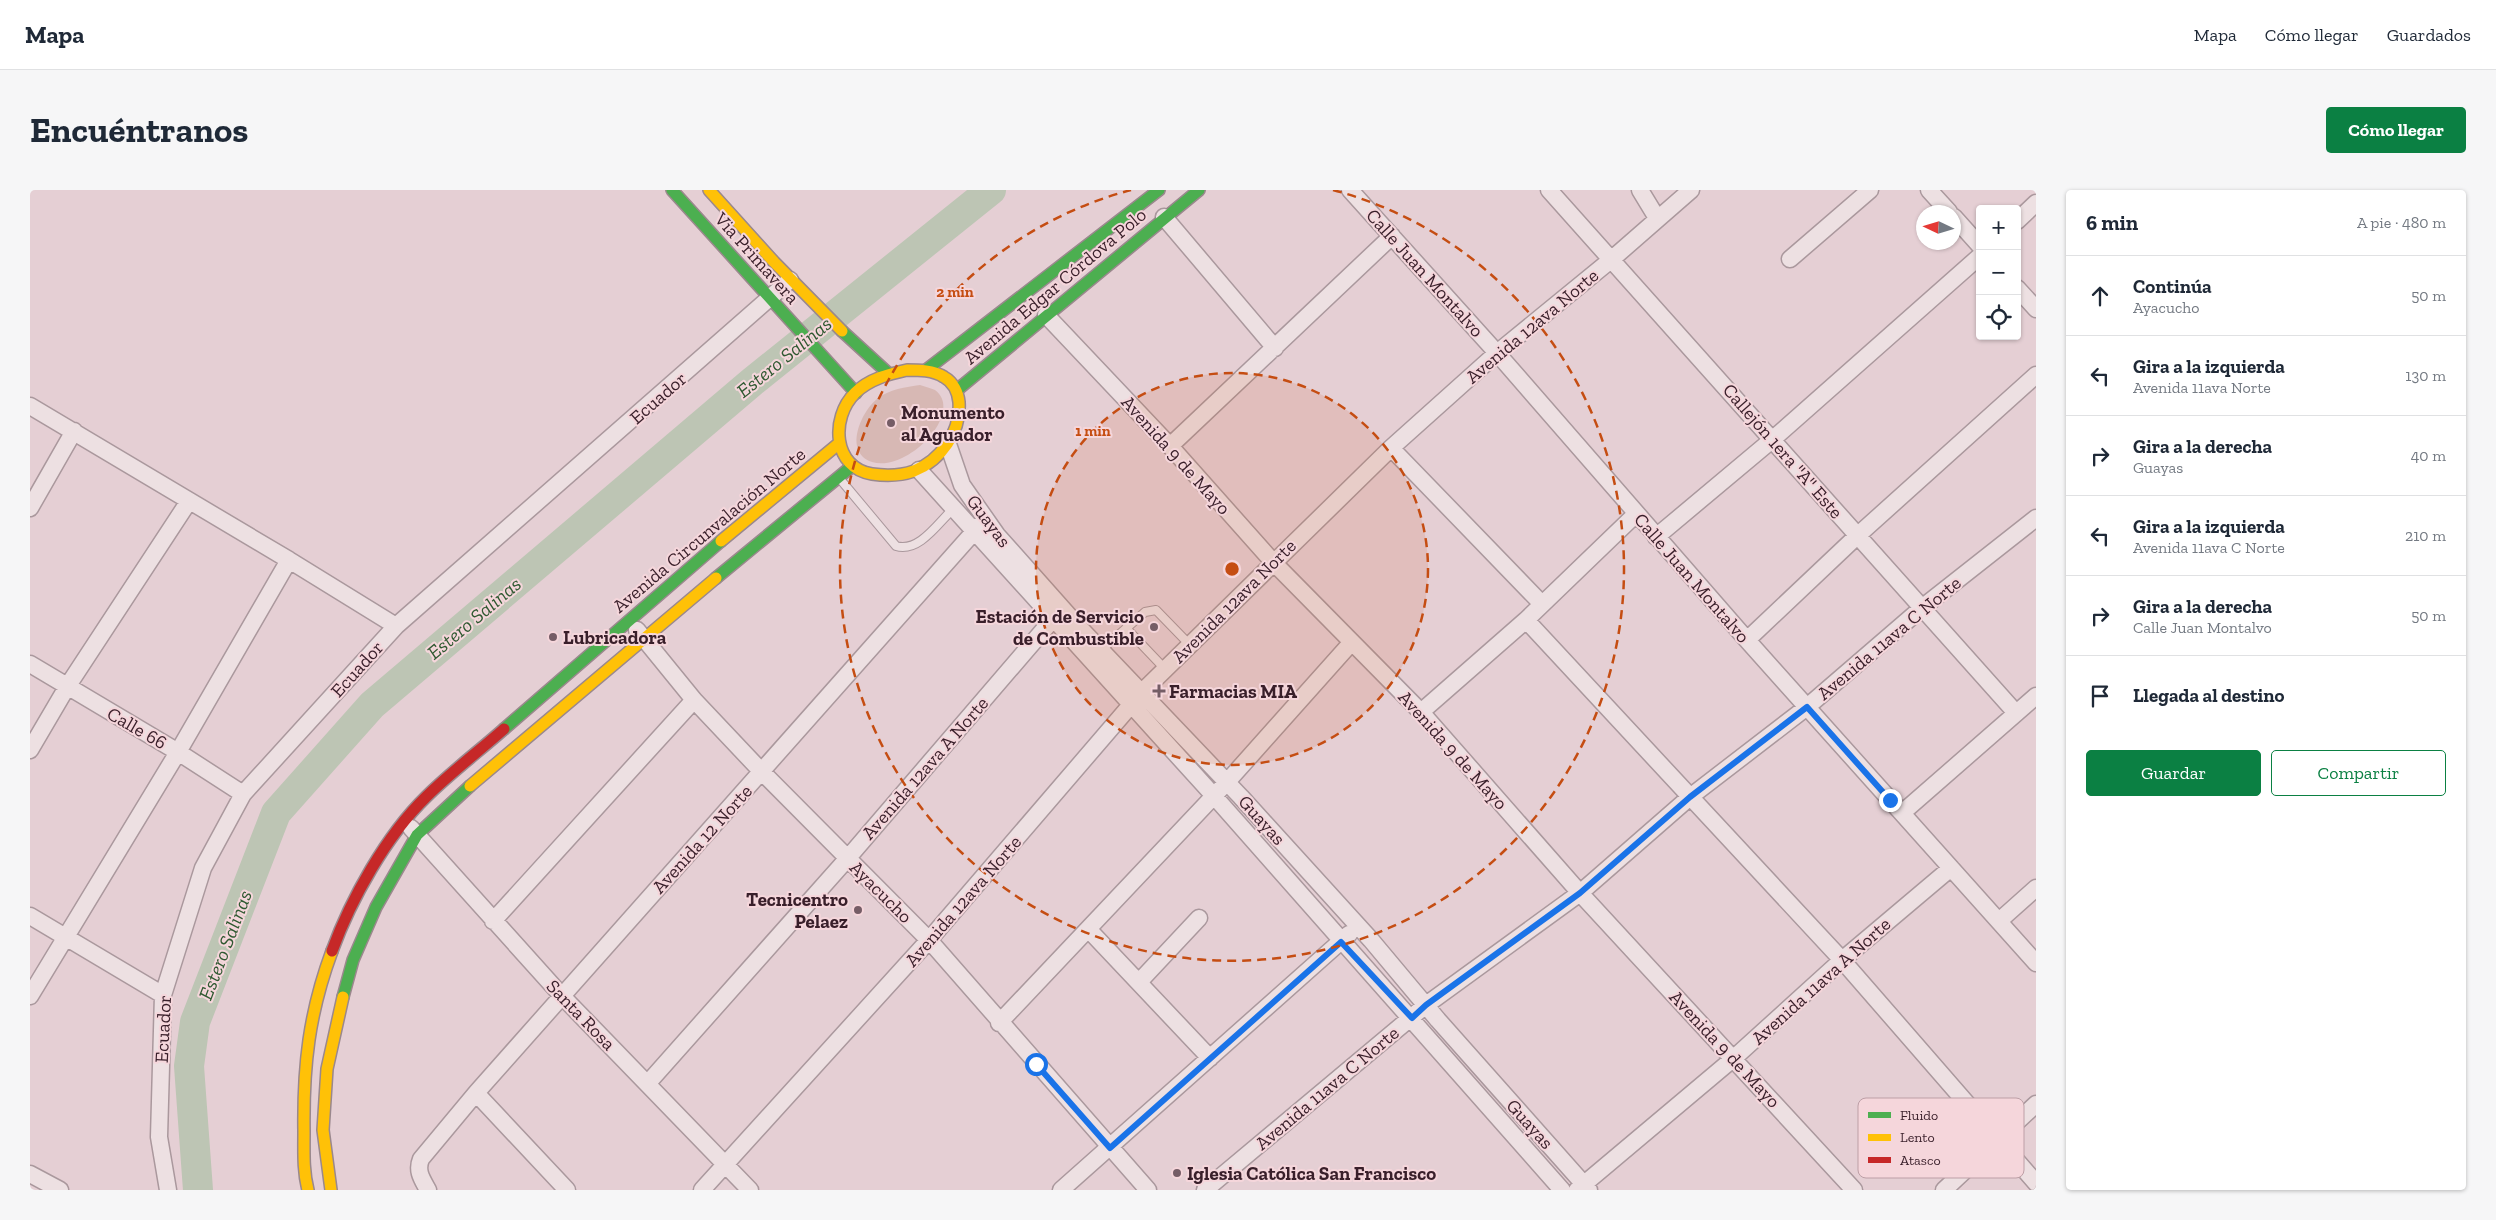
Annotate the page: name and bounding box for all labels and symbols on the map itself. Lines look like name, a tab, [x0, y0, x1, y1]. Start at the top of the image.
street label: Avenida Edgar Córdova Polo	[959, 203, 1151, 369]
street label: Calle Juan Montalvo	[1361, 204, 1489, 342]
north arrow	[1916, 205, 1961, 250]
street label: Via Primavera	[709, 207, 804, 309]
street label: Avenida 12ava Norte	[1461, 264, 1603, 388]
text: 2 min	[936, 283, 974, 301]
water label: Estero Salinas	[732, 311, 836, 403]
street label: Ecuador	[625, 367, 691, 429]
street label: Callejón 1era "A" Este	[1718, 379, 1848, 523]
street label: Avenida 9 de Mayo	[1116, 391, 1236, 520]
place label: Monumento al Aguador	[901, 401, 1005, 446]
marker: Monumento al Aguador	[885, 417, 897, 429]
text: 1 min	[1075, 422, 1111, 440]
street label: Avenida Circunvalación Norte	[608, 442, 810, 617]
street label: Guayas	[962, 490, 1016, 552]
street label: Calle Juan Montalvo	[1629, 508, 1755, 648]
street label: Avenida 12ava Norte	[1167, 534, 1301, 668]
centre of rings	[1223, 560, 1241, 578]
street label: Avenida 11ava C Norte	[1813, 571, 1966, 705]
water label: Estero Salinas	[422, 572, 526, 664]
place label: Estación de Servicio de Combustible	[976, 605, 1144, 650]
marker: Estación de Servicio de Combustible	[1148, 621, 1160, 633]
place label: Lubricadora	[563, 626, 667, 649]
marker: Lubricadora	[547, 631, 559, 643]
street label: Ecuador	[326, 636, 388, 702]
place label: Farmacias MIA	[1169, 680, 1298, 703]
marker: Farmacias MIA	[1153, 685, 1165, 697]
street label: Avenida 9 de Mayo	[1393, 686, 1513, 815]
street label: Avenida 12ava A Norte	[857, 692, 993, 844]
street label: Calle 66	[103, 702, 171, 754]
street label: Avenida 12 Norte	[647, 780, 757, 898]
route end	[1879, 789, 1902, 812]
street label: Guayas	[1233, 790, 1291, 850]
street label: Avenida 12ava Norte	[900, 831, 1026, 971]
street label: Ayacucho	[845, 856, 917, 928]
water label: Estero Salinas	[193, 887, 257, 1003]
place label: Tecnicentro Pelaez	[746, 888, 848, 933]
marker: Tecnicentro Pelaez	[852, 904, 864, 916]
street label: Avenida 11ava A Norte	[1747, 912, 1895, 1049]
street label: Santa Rosa	[542, 975, 620, 1055]
street label: Avenida 9 de Mayo	[1665, 985, 1786, 1113]
street label: Ecuador	[150, 994, 176, 1064]
street label: Avenida 11ava C Norte	[1251, 1021, 1404, 1155]
route start	[1025, 1053, 1048, 1076]
street label: Guayas	[1501, 1094, 1559, 1154]
legend	[1858, 1098, 2024, 1178]
text: Fluido	[1900, 1107, 1938, 1124]
text: Lento	[1900, 1129, 1935, 1146]
text: Atasco	[1900, 1152, 1941, 1169]
place label: Iglesia Católica San Francisco	[1187, 1162, 1436, 1185]
marker: Iglesia Católica San Francisco	[1171, 1167, 1183, 1179]

